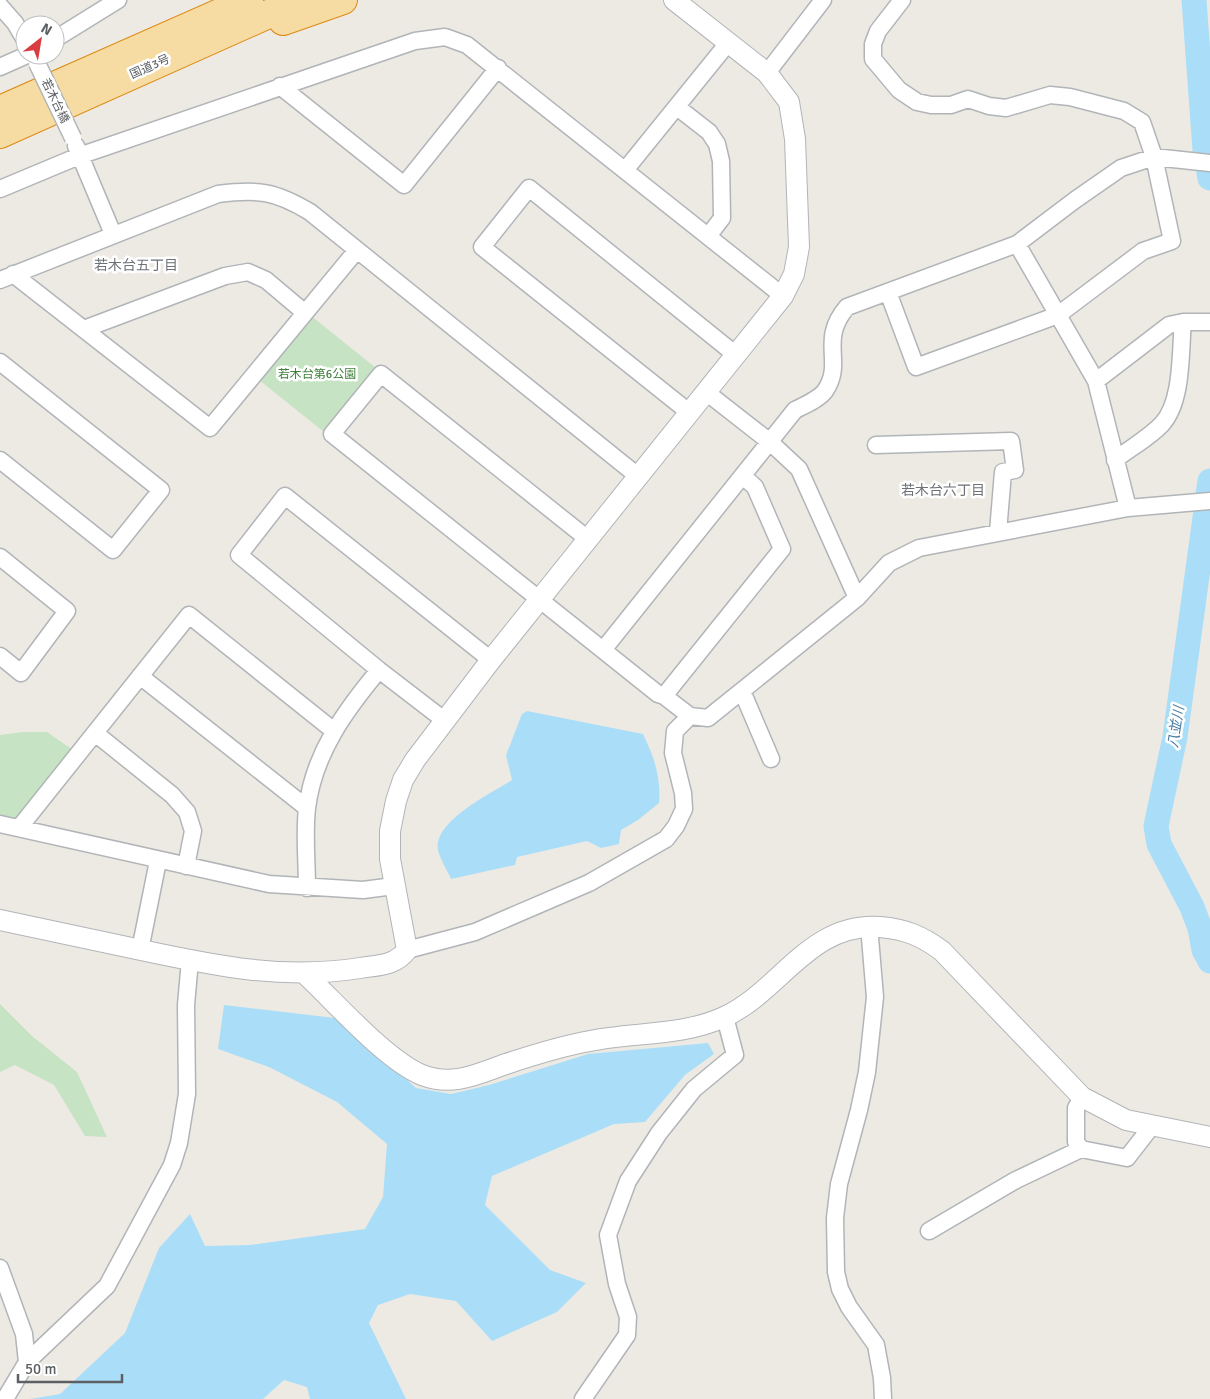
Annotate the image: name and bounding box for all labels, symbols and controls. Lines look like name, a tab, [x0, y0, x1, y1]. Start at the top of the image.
north arrow	[15, 15, 65, 65]
text: N	[38, 19, 55, 39]
street label: 国道3号	[128, 52, 172, 82]
street label: 若木台橋	[38, 76, 72, 126]
district label: 若木台五丁目	[94, 257, 178, 274]
park label: 若木台第6公園	[278, 367, 356, 382]
district label: 若木台六丁目	[901, 482, 985, 499]
water label: 八並川	[1164, 703, 1188, 749]
scale bar	[18, 1352, 121, 1384]
text: 50 m	[25, 1360, 56, 1378]

